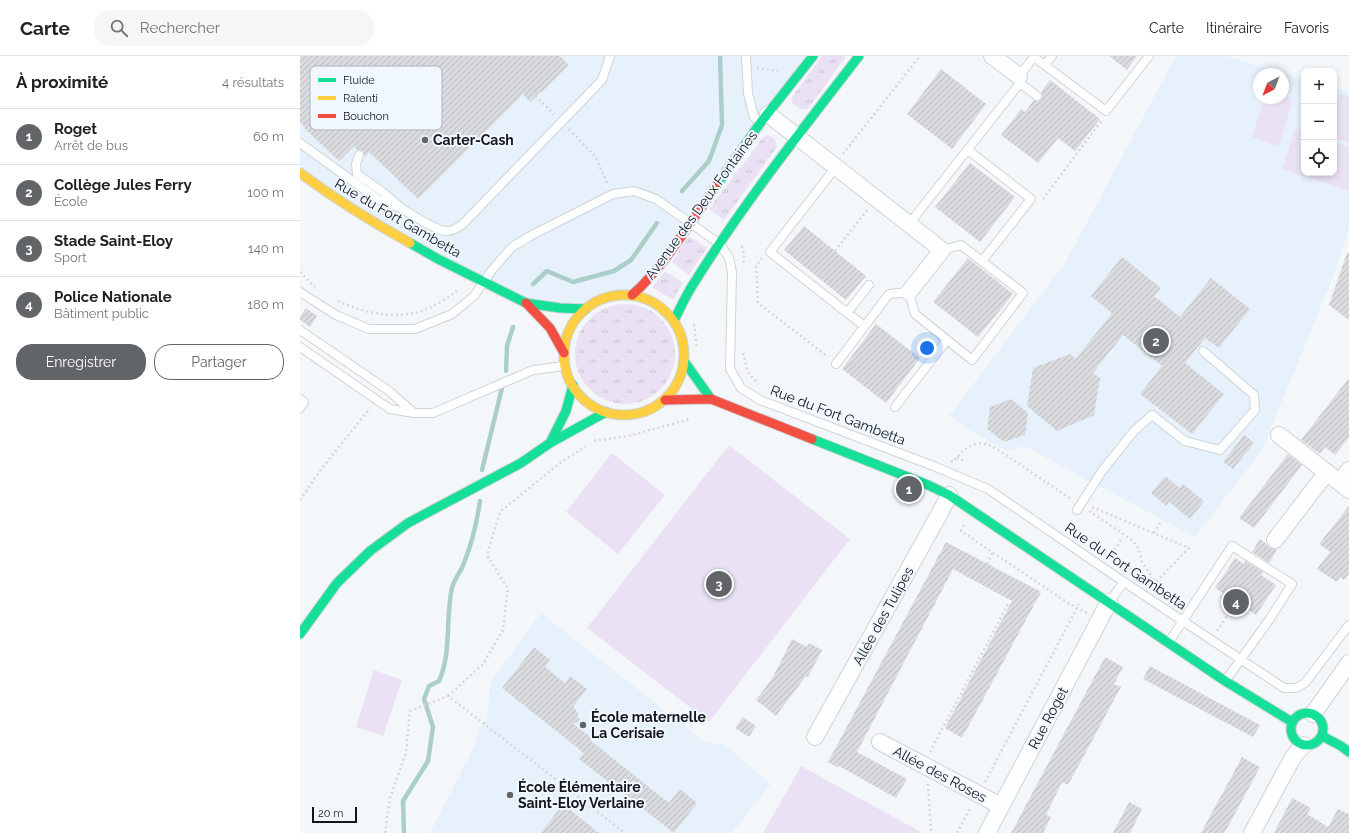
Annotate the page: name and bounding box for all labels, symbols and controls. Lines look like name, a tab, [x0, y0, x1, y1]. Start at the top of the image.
search box	[94, 10, 374, 46]
text: Carte	[20, 17, 70, 39]
icon: search	[108, 17, 130, 39]
text: Rechercher	[140, 19, 220, 37]
text: Carte	[1149, 20, 1184, 36]
text: Itinéraire	[1206, 20, 1262, 36]
text: Favoris	[1284, 20, 1329, 36]
legend	[310, 66, 442, 130]
north arrow	[1253, 68, 1289, 104]
map controls	[1301, 68, 1337, 176]
button: +	[1301, 68, 1337, 104]
text: À proximité	[16, 72, 108, 92]
text: Fluide	[343, 74, 375, 87]
text: 4 résultats	[222, 75, 284, 90]
text: Ralenti	[343, 92, 378, 105]
button: −	[1301, 104, 1337, 140]
text: Bouchon	[343, 110, 389, 123]
text: Roget	[54, 120, 97, 138]
street label: Avenue des Deux Fontaines	[642, 127, 760, 282]
text: 1	[26, 129, 32, 144]
text: 60 m	[253, 129, 284, 144]
place label: Carter-Cash	[433, 132, 514, 148]
marker: Carter-Cash	[420, 135, 430, 145]
text: Arrêt de bus	[54, 138, 128, 153]
button: locate	[1301, 140, 1337, 176]
street label: Rue du Fort Gambetta	[332, 175, 464, 261]
text: Collège Jules Ferry	[54, 176, 192, 194]
text: 2	[25, 185, 33, 200]
text: 100 m	[247, 185, 284, 200]
text: École	[54, 194, 88, 209]
text: Stade Saint-Eloy	[54, 232, 173, 250]
text: 3	[25, 241, 33, 256]
text: 140 m	[248, 241, 284, 256]
text: Sport	[54, 250, 87, 265]
text: Police Nationale	[54, 288, 172, 306]
text: 4	[25, 297, 33, 312]
text: 180 m	[248, 297, 284, 312]
text: Bâtiment public	[54, 306, 149, 321]
pin: 2	[1143, 326, 1169, 356]
your location	[917, 338, 937, 358]
button: Enregistrer	[16, 344, 146, 380]
button: Partager	[154, 344, 284, 380]
street label: Rue du Fort Gambetta	[768, 382, 908, 448]
pin: 1	[896, 474, 922, 504]
street label: Rue du Fort Gambetta	[1062, 519, 1190, 613]
street label: Allée des Tulipes	[849, 564, 917, 668]
pin: 3	[706, 569, 732, 599]
pin: 4	[1223, 587, 1249, 617]
street label: Rue Roget	[1025, 684, 1071, 752]
place label: École maternelle La Cerisaie	[591, 708, 707, 741]
marker: École maternelle La Cerisaie	[578, 720, 588, 730]
street label: Allée des Roses	[891, 743, 990, 805]
place label: École Élémentaire Saint-Eloy Verlaine	[518, 778, 645, 811]
marker: École Élémentaire Saint-Eloy Verlaine	[505, 790, 515, 800]
scale bar	[312, 805, 357, 824]
text: 20 m	[318, 807, 343, 820]

